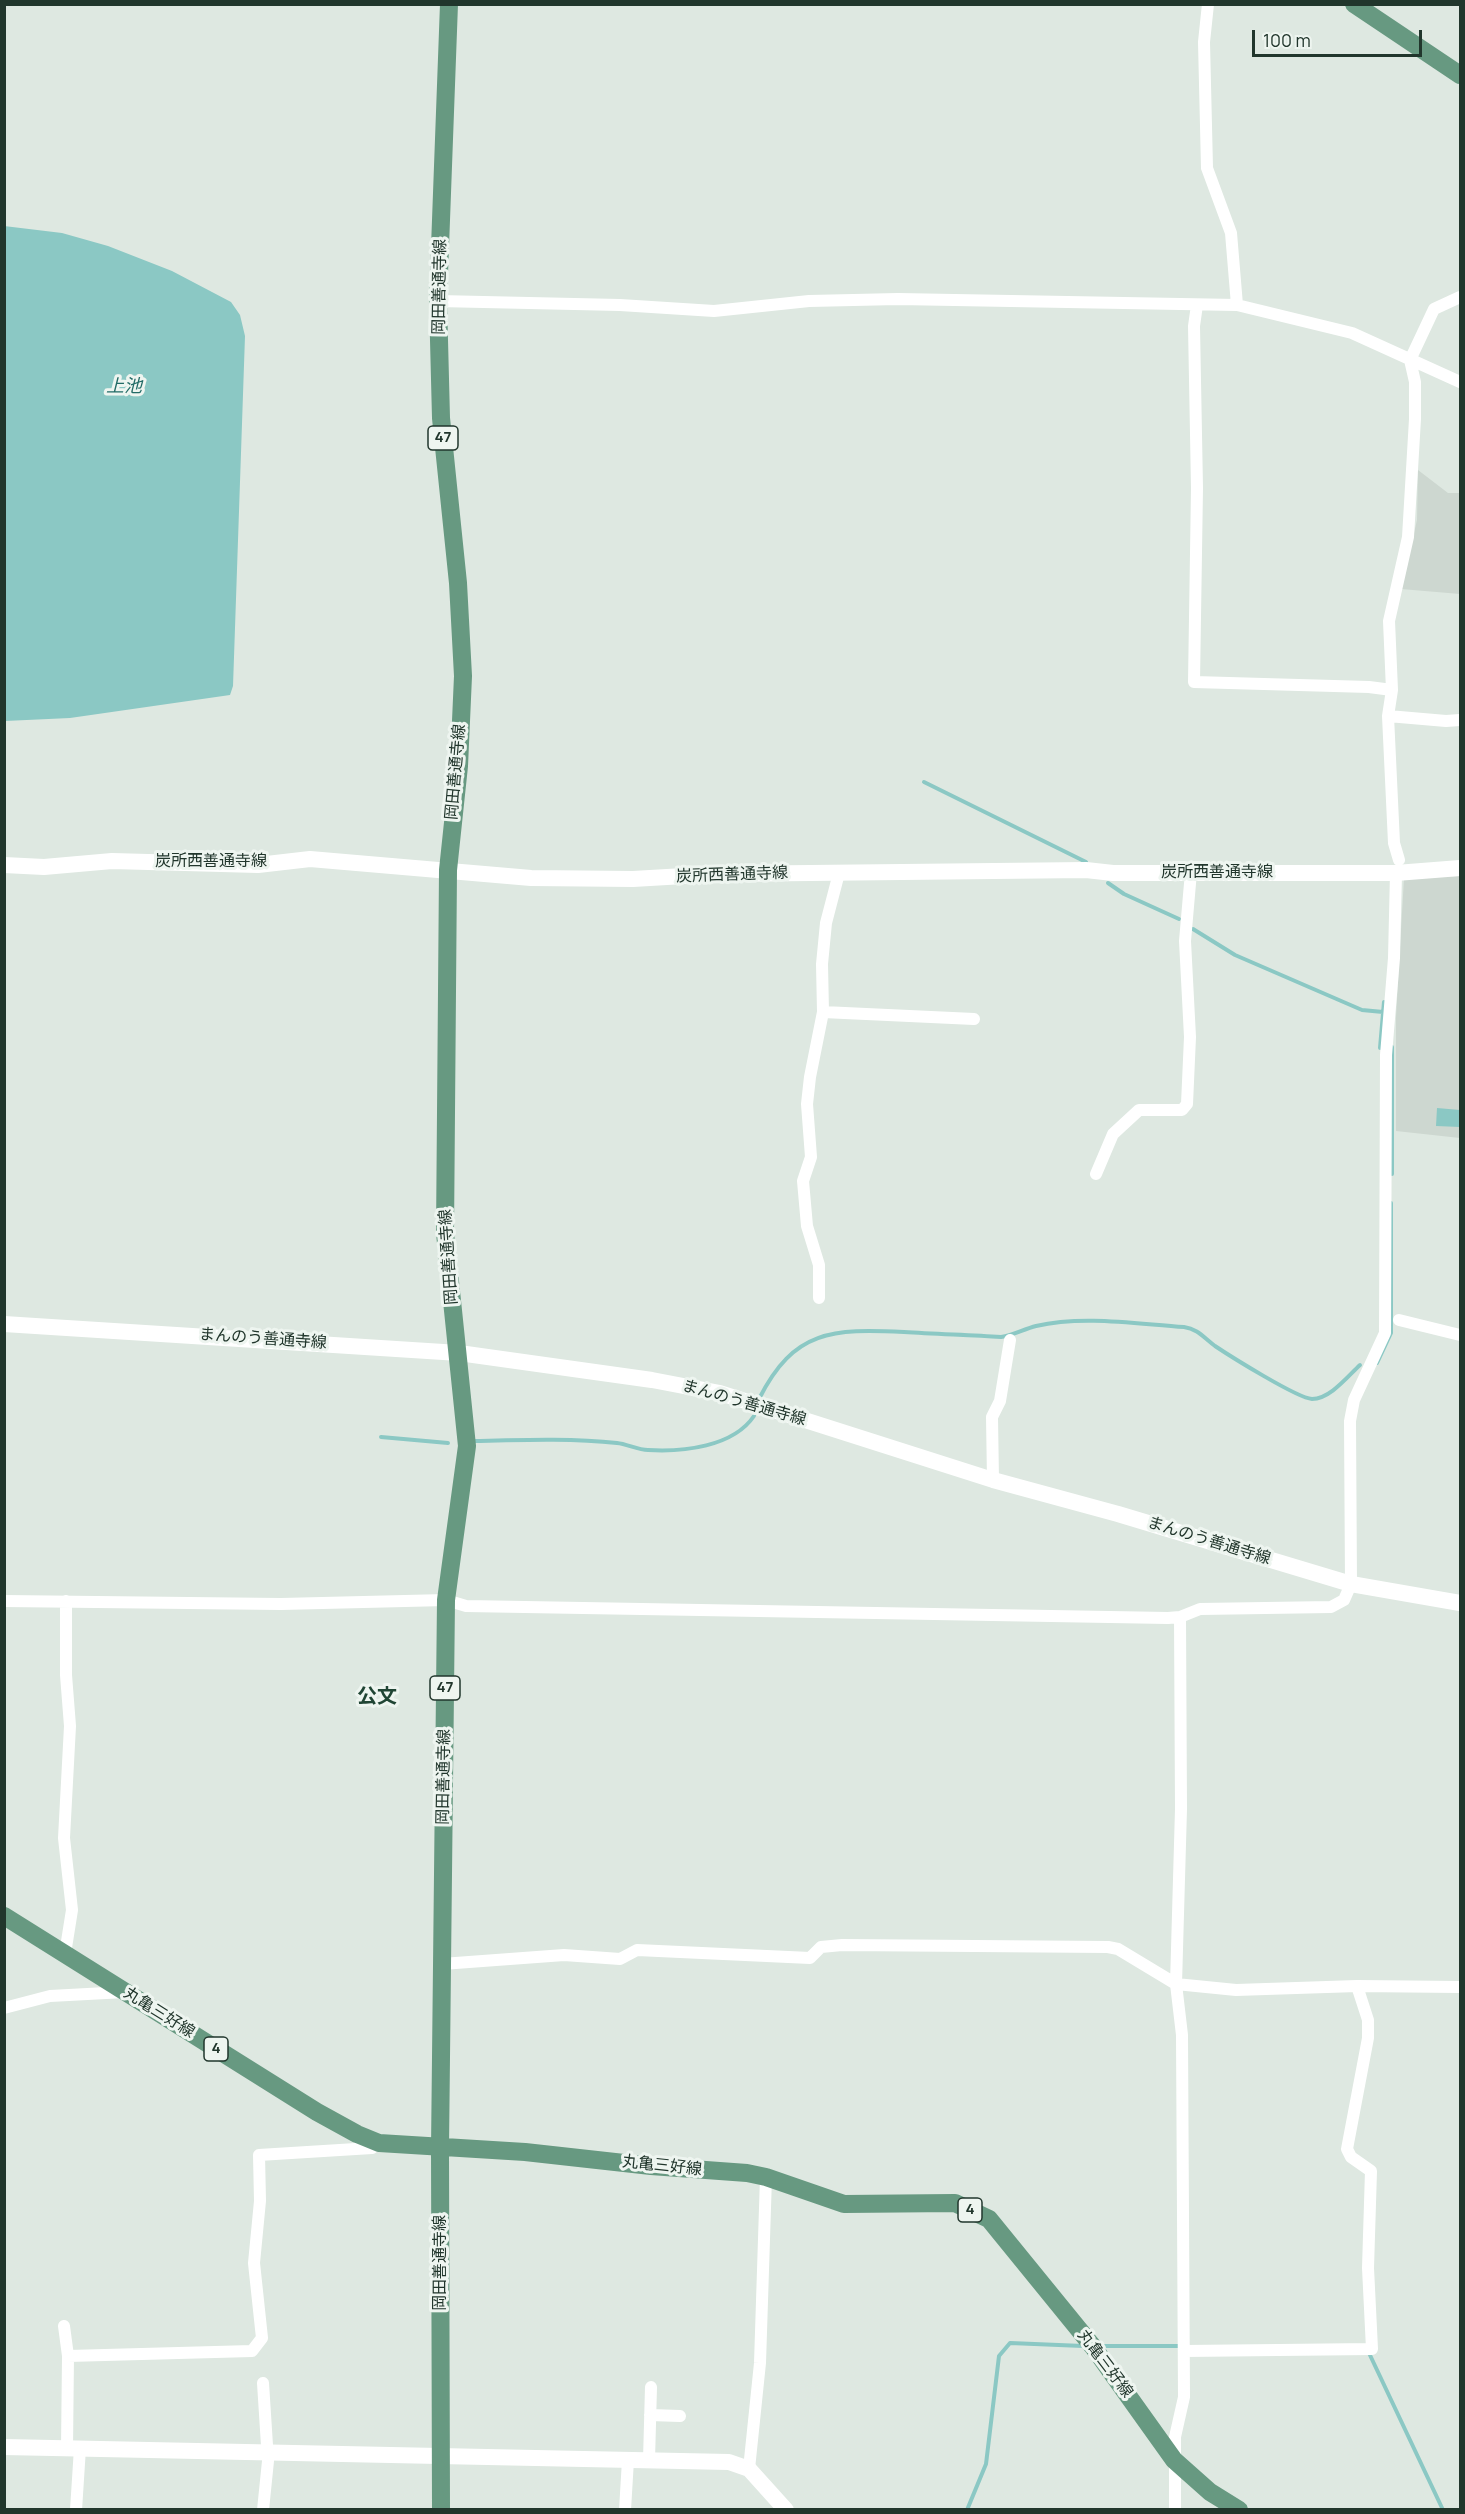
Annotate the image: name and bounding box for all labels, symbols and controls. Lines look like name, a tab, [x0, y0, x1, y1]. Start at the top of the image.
scale bar	[1255, 18, 1424, 56]
text: 100 m	[1263, 28, 1311, 52]
street label: 岡田善通寺線	[430, 239, 450, 335]
water label: 上池	[106, 376, 142, 398]
road number: 47	[428, 426, 458, 450]
street label: 岡田善通寺線	[442, 723, 470, 821]
street label: 炭所西善通寺線	[155, 852, 267, 872]
street label: 炭所西善通寺線	[676, 863, 788, 887]
street label: 炭所西善通寺線	[1161, 863, 1273, 883]
street label: 岡田善通寺線	[436, 1208, 462, 1306]
street label: まんのう善通寺線	[198, 1325, 328, 1353]
street label: まんのう善通寺線	[680, 1376, 808, 1430]
street label: まんのう善通寺線	[1145, 1513, 1273, 1569]
road number: 47	[430, 1676, 460, 1700]
district label: 公文	[357, 1685, 397, 1709]
street label: 岡田善通寺線	[434, 1729, 454, 1825]
street label: 丸亀三好線	[120, 1984, 198, 2042]
road number: 4	[204, 2037, 228, 2061]
street label: 丸亀三好線	[621, 2152, 703, 2180]
road number: 4	[958, 2198, 982, 2222]
street label: 岡田善通寺線	[431, 2215, 451, 2311]
street label: 丸亀三好線	[1073, 2326, 1137, 2402]

